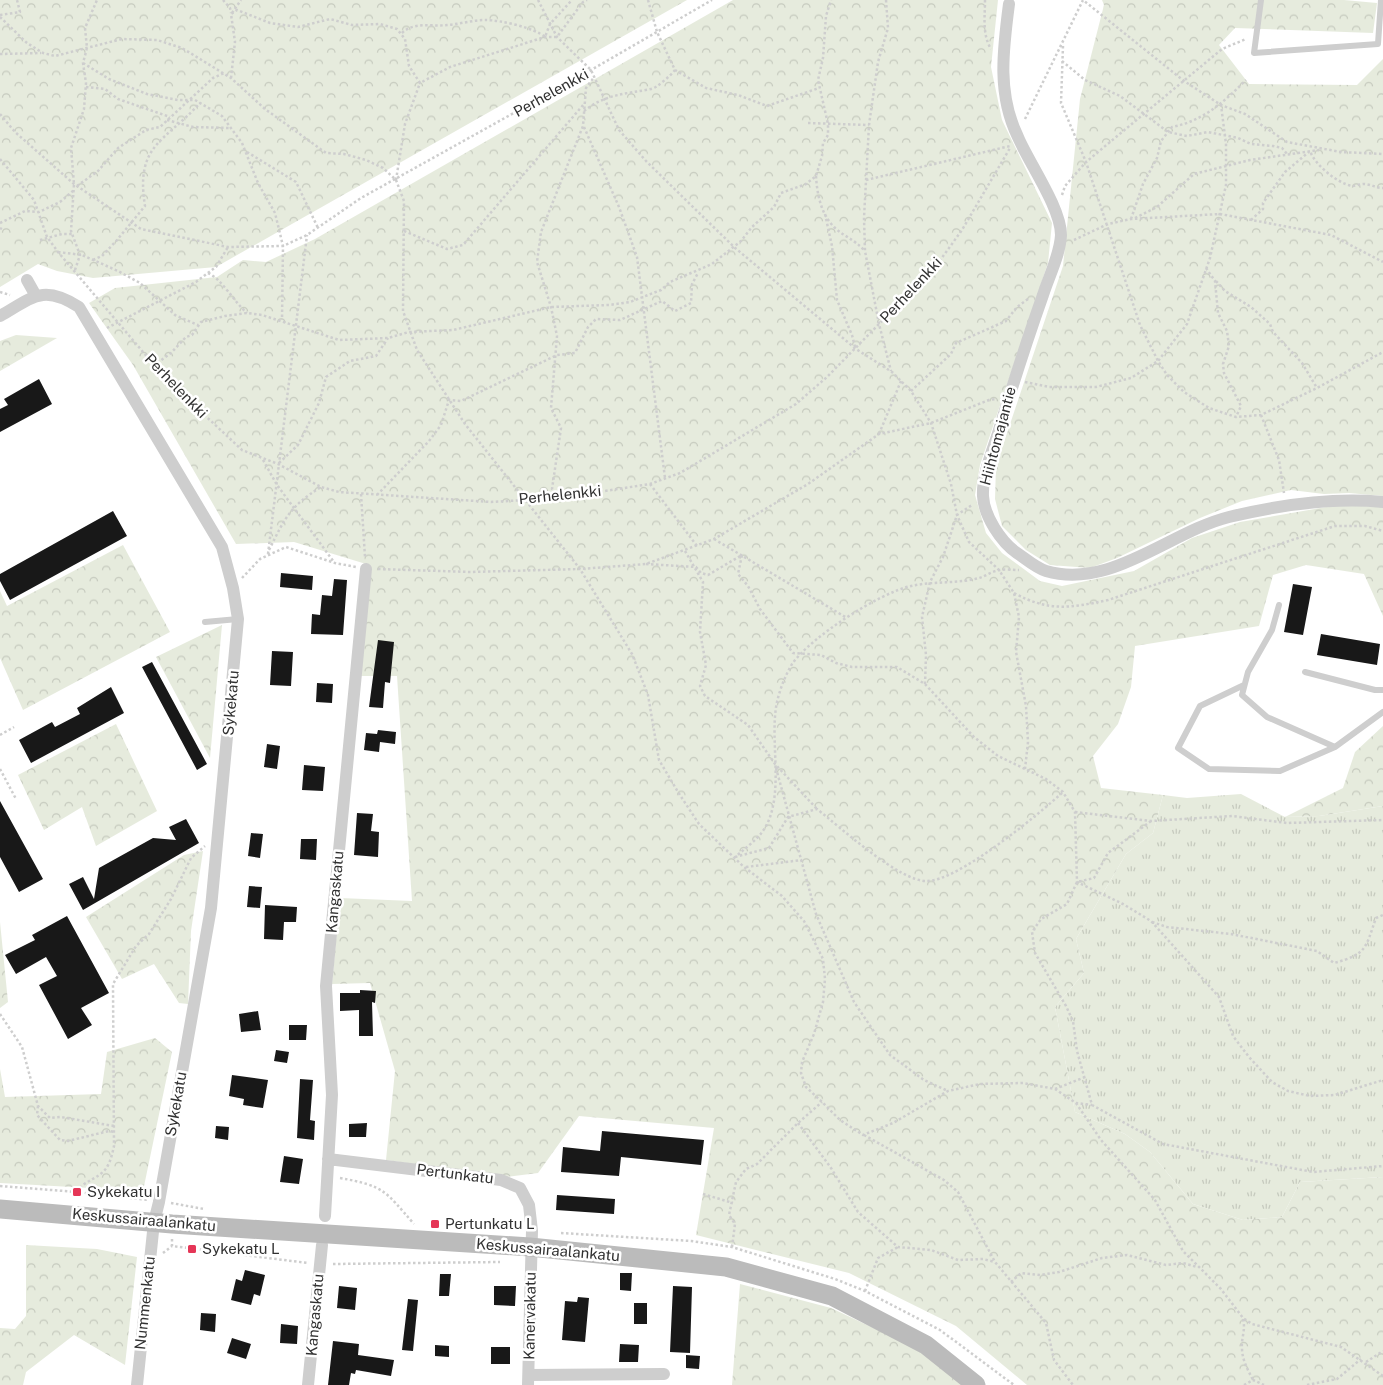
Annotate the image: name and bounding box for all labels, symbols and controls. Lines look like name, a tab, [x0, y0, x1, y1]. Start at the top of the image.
street label: Perhelenkki	[510, 65, 591, 120]
street label: Perhelenkki	[876, 254, 945, 326]
street label: Perhelenkki	[141, 350, 211, 421]
street label: Hiihtomajantie	[976, 385, 1019, 487]
street label: Perhelenkki	[518, 482, 602, 507]
street label: Sykekatu	[219, 670, 242, 736]
street label: Kangaskatu	[322, 850, 347, 934]
street label: Sykekatu	[161, 1070, 190, 1138]
street label: Pertunkatu	[416, 1160, 495, 1187]
place label: Sykekatu I	[87, 1183, 160, 1200]
marker: Sykekatu I	[71, 1186, 83, 1198]
street label: Keskussairaalankatu	[71, 1205, 217, 1234]
place label: Pertunkatu L	[445, 1215, 535, 1232]
marker: Pertunkatu L	[429, 1218, 441, 1230]
street label: Keskussairaalankatu	[475, 1235, 621, 1264]
place label: Sykekatu L	[202, 1240, 280, 1257]
marker: Sykekatu L	[186, 1243, 198, 1255]
street label: Nummenkatu	[131, 1255, 158, 1351]
street label: Kanervakatu	[520, 1272, 539, 1360]
street label: Kangaskatu	[302, 1273, 327, 1357]

